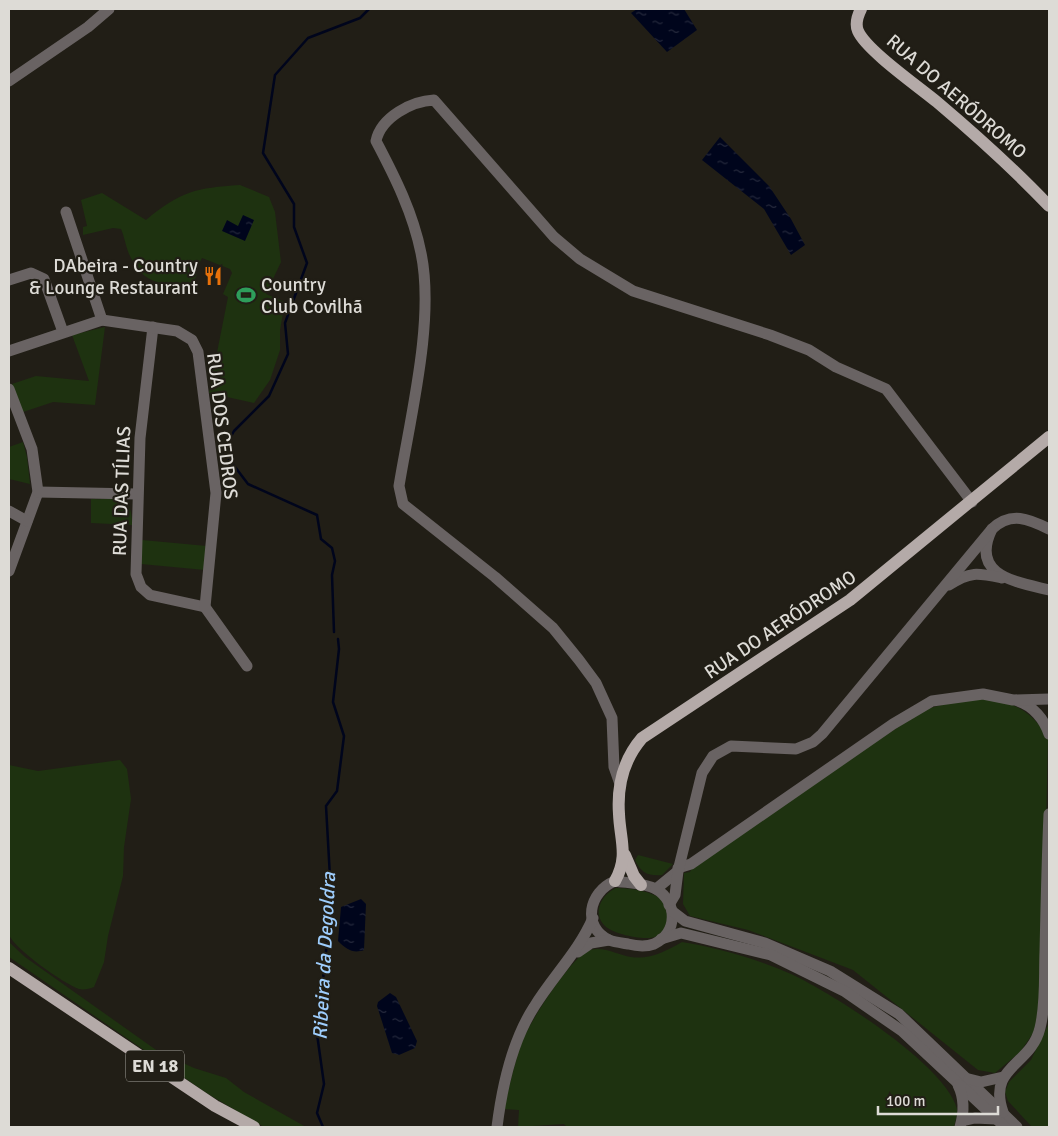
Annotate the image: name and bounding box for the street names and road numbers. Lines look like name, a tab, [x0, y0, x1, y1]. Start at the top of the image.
street label: RUA DO AERÓDROMO	[881, 29, 1031, 164]
street label: RUA DOS CEDROS	[201, 351, 243, 501]
street label: RUA DAS TÍLIAS	[108, 426, 136, 556]
street label: RUA DO AERÓDROMO	[700, 565, 861, 685]
road number: EN 18	[126, 1050, 184, 1082]

